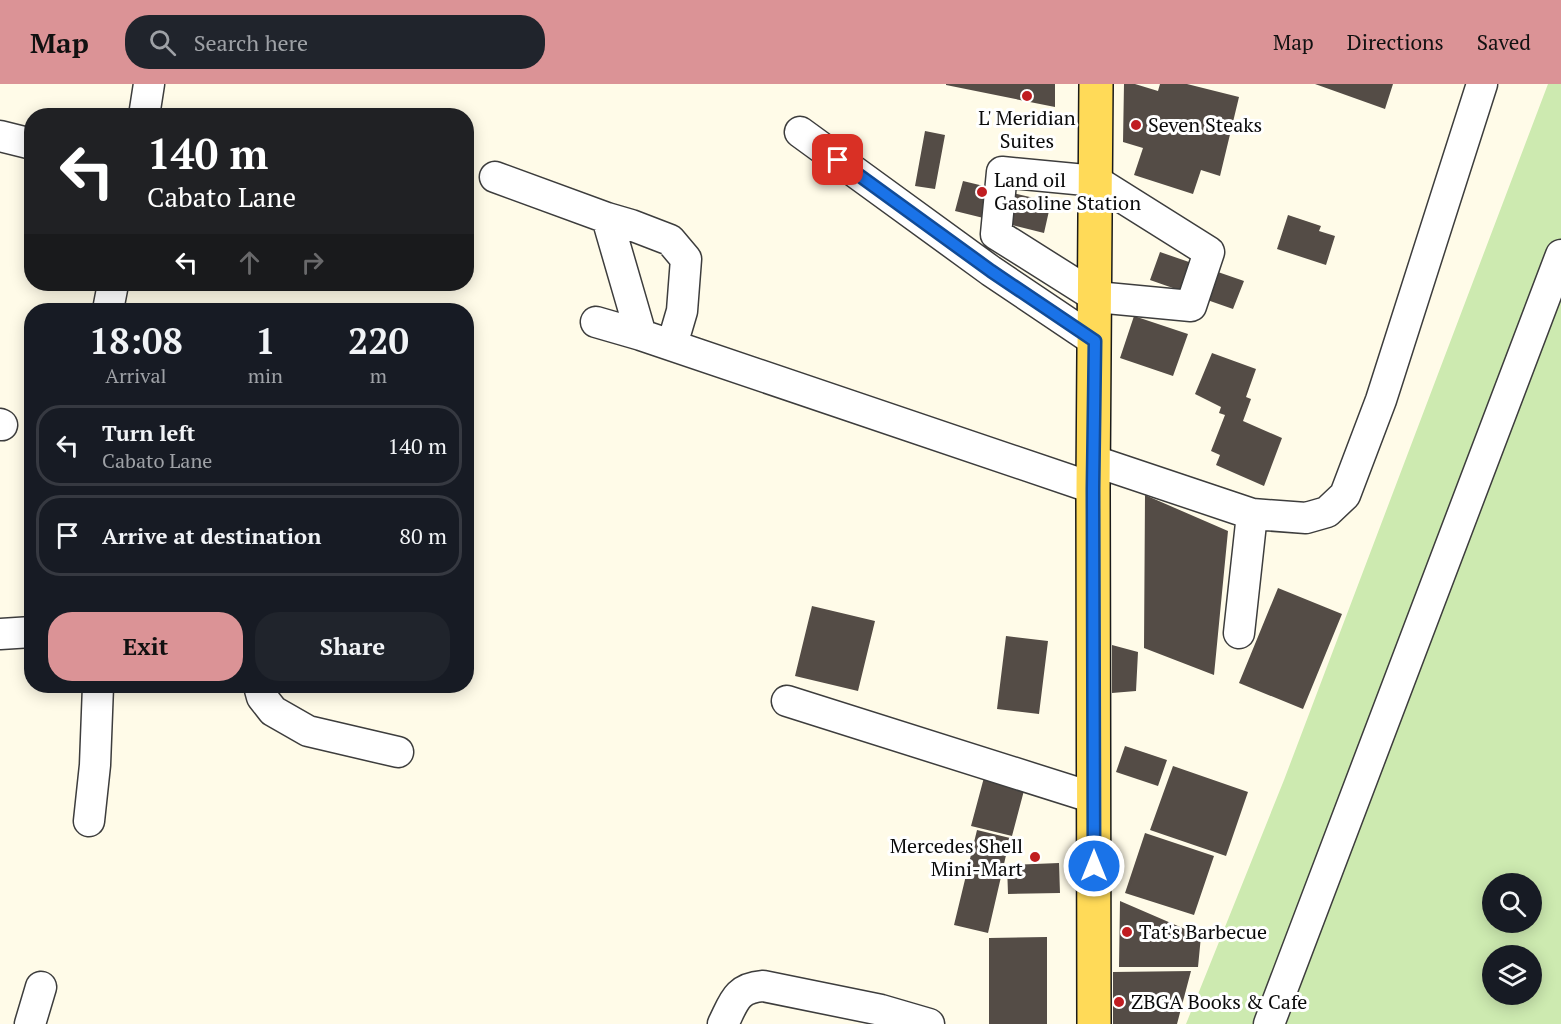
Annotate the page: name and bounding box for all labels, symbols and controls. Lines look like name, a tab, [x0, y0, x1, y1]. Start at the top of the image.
search box	[125, 15, 545, 69]
text: Map	[30, 24, 89, 61]
icon: search	[146, 26, 179, 59]
text: Search here	[194, 28, 308, 57]
text: Map	[1273, 28, 1314, 56]
text: Directions	[1347, 28, 1444, 56]
text: Saved	[1477, 28, 1531, 56]
marker: L' Meridian Suites	[1020, 89, 1034, 103]
place label: L' Meridian Suites	[978, 104, 1076, 154]
place label: Seven Steaks	[1148, 111, 1262, 138]
marker: Seven Steaks	[1129, 118, 1143, 132]
text: 140 m	[147, 125, 268, 181]
icon: left	[48, 132, 126, 210]
pin	[812, 134, 863, 185]
icon: arrive	[821, 143, 854, 176]
place label: Land oil Gasoline Station	[994, 166, 1141, 216]
text: Cabato Lane	[147, 179, 296, 215]
marker: Land oil Gasoline Station	[975, 185, 989, 199]
icon: left	[170, 246, 203, 279]
icon: ahead	[233, 246, 266, 279]
icon: right	[296, 246, 329, 279]
text: 18:08	[89, 317, 183, 364]
text: 1	[255, 317, 276, 364]
text: 220	[348, 317, 409, 364]
text: Arrival	[105, 362, 167, 389]
text: min	[248, 362, 283, 389]
text: m	[370, 362, 387, 389]
text: Turn left	[102, 418, 195, 447]
icon: left	[51, 429, 84, 462]
text: 140 m	[387, 431, 447, 460]
text: Cabato Lane	[102, 447, 212, 474]
icon: arrive	[51, 519, 84, 552]
text: Arrive at destination	[102, 521, 321, 550]
text: 80 m	[399, 521, 447, 550]
button: Exit	[48, 612, 243, 681]
button: Share	[255, 612, 450, 681]
place label: Mercedes Shell Mini-Mart	[890, 832, 1024, 882]
position arrow	[1062, 834, 1126, 898]
marker: Mercedes Shell Mini-Mart	[1028, 850, 1042, 864]
map controls	[1482, 873, 1542, 1005]
button: search	[1482, 873, 1542, 933]
place label: Tat's Barbecue	[1139, 918, 1267, 945]
marker: Tat's Barbecue	[1120, 925, 1134, 939]
button: layers	[1482, 945, 1542, 1005]
place label: ZBGA Books & Cafe	[1131, 988, 1307, 1015]
marker: ZBGA Books & Cafe	[1112, 995, 1126, 1009]

